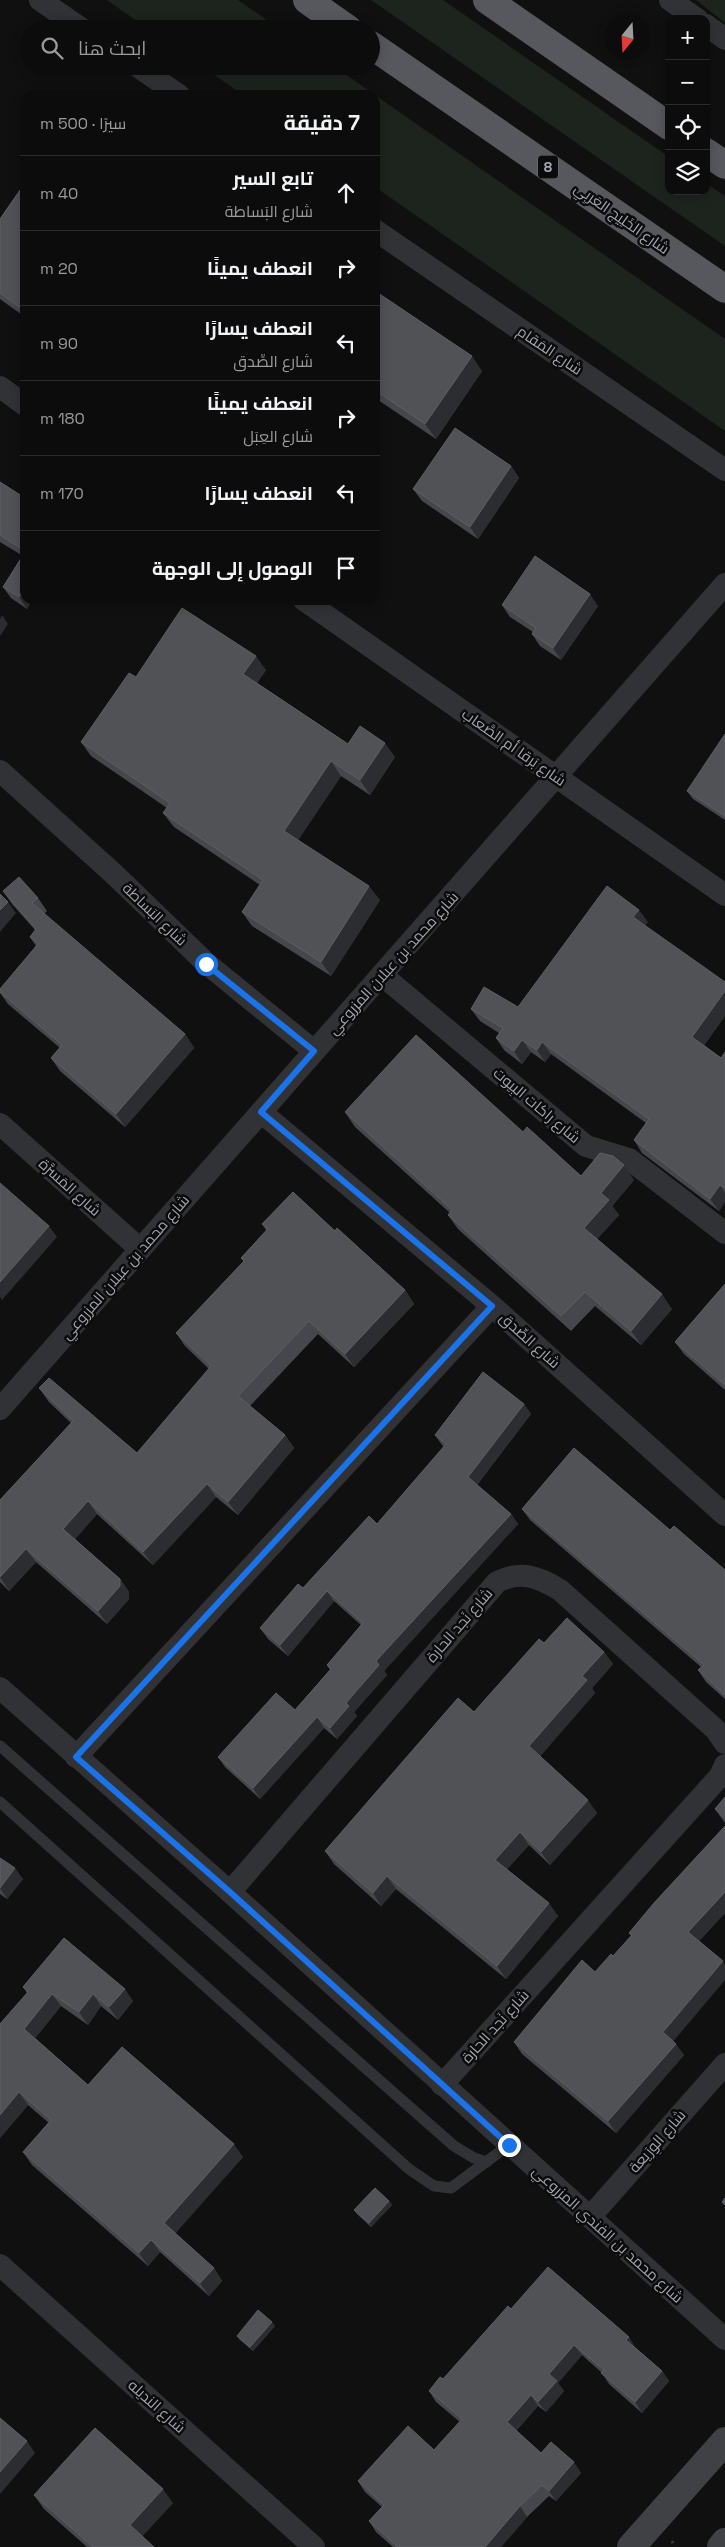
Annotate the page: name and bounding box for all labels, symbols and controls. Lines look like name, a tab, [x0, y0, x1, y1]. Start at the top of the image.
north arrow	[605, 15, 650, 60]
map controls	[665, 15, 710, 195]
button: +	[665, 15, 710, 60]
search box	[20, 20, 380, 75]
icon: search	[38, 34, 66, 62]
text: ابحث هنا	[78, 36, 146, 61]
button: −	[665, 60, 710, 105]
button: locate	[665, 105, 710, 150]
text: 7 دقيقة	[284, 109, 360, 136]
text: سيرًا · 500 m	[40, 113, 126, 134]
button: layers	[665, 150, 710, 195]
road number: 8	[538, 156, 558, 178]
text: تابع السير	[233, 166, 313, 191]
street label: شارع الخَلِيج العَربِي	[569, 178, 673, 260]
icon: ahead	[332, 179, 360, 207]
text: 40 m	[40, 183, 78, 204]
text: شارع البَساطة	[225, 201, 313, 222]
icon: right	[332, 254, 360, 282]
text: انعطف يمينًا	[207, 256, 313, 281]
text: 20 m	[40, 258, 78, 279]
text: انعطف يسارًا	[205, 316, 313, 341]
street label: شارع المَقام	[513, 321, 586, 380]
icon: left	[332, 329, 360, 357]
text: 90 m	[40, 333, 78, 354]
text: شارع الصِّدق	[233, 351, 313, 372]
text: انعطف يمينًا	[207, 391, 313, 416]
icon: right	[332, 404, 360, 432]
text: 180 m	[40, 408, 85, 429]
text: شارع العِبَل	[243, 426, 313, 447]
icon: left	[332, 479, 360, 507]
text: انعطف يسارًا	[205, 481, 313, 506]
text: 170 m	[40, 483, 84, 504]
icon: arrive	[332, 554, 360, 582]
text: الوصول إلى الوجهة	[152, 556, 313, 581]
street label: شارع بَرقا أم الصَّعاب	[457, 704, 570, 792]
street label: شارع البَساطة	[117, 878, 191, 951]
street label: شارع محمد بن عبلان المزروعي	[324, 887, 465, 1041]
route start	[195, 953, 218, 976]
street label: شارع راكات البِيوت	[488, 1063, 584, 1148]
street label: شارع المَسرَّة	[34, 1154, 105, 1221]
street label: شارع محمد بن عبلان المزروعي	[57, 1191, 196, 1345]
street label: شارع الصِّدق	[494, 1308, 564, 1374]
street label: شارع نَجد الحارة	[422, 1584, 498, 1667]
street label: شارع نَجد الحارة	[457, 1985, 534, 2068]
street label: شارع الوِرَيعة	[625, 2106, 691, 2178]
route end	[498, 2134, 521, 2157]
street label: شارع محمد بن الفندي المزروعي	[527, 2161, 687, 2309]
street label: شارع النديله	[123, 2375, 190, 2438]

